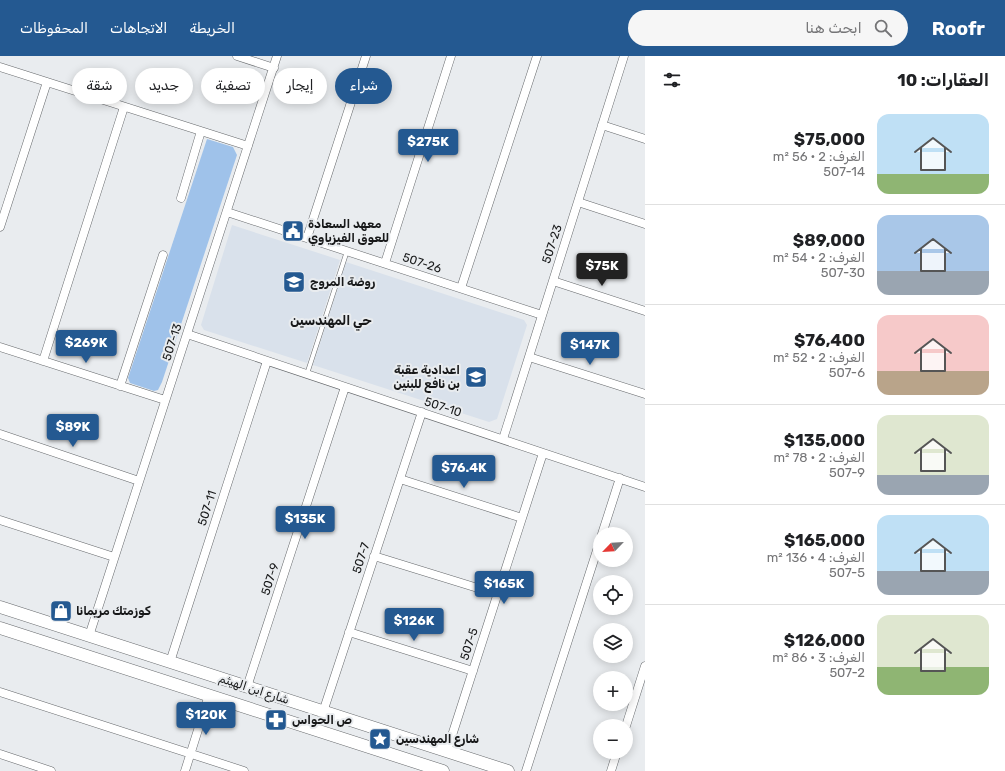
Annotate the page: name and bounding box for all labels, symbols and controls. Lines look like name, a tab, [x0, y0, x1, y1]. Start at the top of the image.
search box	[628, 10, 908, 46]
icon: search	[872, 17, 894, 39]
text: Roofr	[932, 17, 985, 40]
text: ابحث هنا	[805, 19, 862, 37]
text: المحفوظات	[20, 20, 88, 37]
text: الاتجاهات	[110, 20, 167, 37]
text: الخريطة	[189, 20, 235, 37]
chip: شقة	[72, 68, 127, 104]
chip: جديد	[135, 68, 193, 104]
chip: تصفية	[201, 68, 265, 104]
chip: إيجار	[273, 68, 327, 104]
chip: شراء	[335, 68, 392, 104]
icon: filters	[661, 69, 683, 91]
text: العقارات: 10	[897, 70, 989, 90]
pin: $275K	[400, 129, 456, 163]
text: $75,000	[794, 129, 865, 149]
icon: home	[909, 130, 957, 178]
text: $275K	[407, 134, 449, 149]
text: الغرف: 2 · 56 m²	[773, 149, 865, 164]
text: 507-14	[823, 164, 865, 179]
place label: معهد السعادة للعوق الفيزياوي	[308, 217, 389, 246]
public building icon: معهد السعادة للعوق الفيزياوي	[280, 218, 306, 244]
street label: 507-23	[539, 223, 565, 265]
text: $89,000	[793, 230, 865, 250]
icon: home	[909, 231, 957, 279]
street label: 507-26	[401, 250, 443, 276]
text: الغرف: 2 · 54 m²	[773, 250, 865, 265]
pin: $75K	[578, 253, 626, 287]
text: $75K	[585, 258, 619, 273]
text: 507-30	[821, 265, 865, 280]
school or university icon: روضة المروج	[281, 269, 307, 295]
place label: روضة المروج	[310, 275, 375, 290]
district label: حي المهندسين	[290, 313, 372, 331]
street label: 507-13	[159, 322, 185, 362]
pin: $269K	[58, 330, 114, 364]
text: $76,400	[794, 330, 865, 350]
icon: home	[909, 331, 957, 379]
pin: $147K	[562, 332, 618, 366]
text: $269K	[65, 335, 107, 350]
text: $147K	[570, 337, 610, 352]
text: الغرف: 2 · 52 m²	[773, 350, 865, 365]
place label: اعدادية عقبة بن نافع للبنين	[394, 363, 460, 393]
school or university icon: اعدادية عقبة بن نافع للبنين	[463, 364, 489, 390]
text: 507-6	[829, 365, 865, 380]
street label: 507-10	[422, 394, 464, 420]
pin: $89K	[49, 414, 97, 448]
text: $89K	[56, 419, 90, 434]
text: $135,000	[784, 430, 865, 450]
icon: home	[909, 431, 957, 479]
text: الغرف: 2 · 78 m²	[773, 450, 865, 465]
pin: $76.4K	[431, 455, 497, 489]
text: $76.4K	[441, 460, 487, 475]
text: 507-9	[829, 465, 865, 480]
street label: 507-11	[195, 489, 219, 527]
pin: $135K	[277, 506, 333, 540]
text: $135K	[285, 511, 325, 526]
north arrow	[593, 527, 633, 567]
map controls	[593, 527, 633, 759]
text: $165,000	[784, 530, 865, 550]
icon: home	[909, 531, 957, 579]
street label: 507-7	[349, 541, 373, 575]
text: الغرف: 4 · 136 m²	[767, 550, 865, 565]
street label: 507-9	[258, 561, 282, 597]
text: 507-5	[829, 565, 865, 580]
pin: $165K	[476, 571, 532, 605]
button: locate	[593, 575, 633, 615]
text: $165K	[484, 576, 524, 591]
shop icon: كوزمتك مريمانا	[48, 598, 74, 624]
place label: كوزمتك مريمانا	[76, 604, 151, 618]
pin: $126K	[386, 608, 442, 642]
text: $126K	[394, 613, 434, 628]
button: layers	[593, 623, 633, 663]
street label: 507-5	[457, 626, 481, 662]
text: $126,000	[784, 630, 865, 650]
icon: home	[909, 631, 957, 679]
text: الغرف: 3 · 86 m²	[772, 650, 865, 665]
text: 507-2	[829, 665, 865, 680]
street label: شارع ابن الهيثم	[216, 671, 291, 709]
button: +	[593, 671, 633, 711]
pin: $120K	[178, 702, 234, 736]
text: $120K	[185, 707, 227, 722]
pharmacy icon: ص الحواس	[263, 707, 289, 733]
place label: ص الحواس	[292, 713, 352, 727]
button: −	[593, 719, 633, 759]
place icon: شارع المهندسين	[367, 726, 393, 752]
place label: شارع المهندسين	[396, 732, 479, 747]

